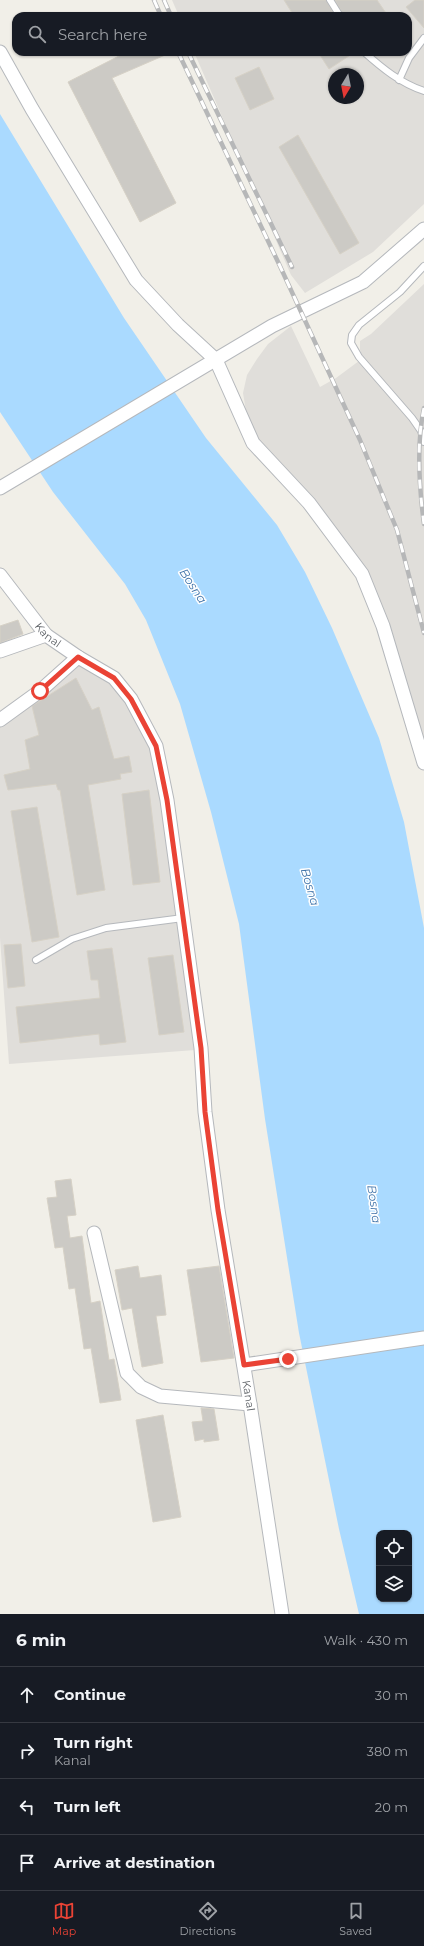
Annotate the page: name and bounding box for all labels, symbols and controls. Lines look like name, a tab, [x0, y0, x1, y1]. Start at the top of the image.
search box	[12, 12, 412, 56]
icon: search	[26, 23, 48, 45]
text: Search here	[58, 25, 147, 44]
north arrow	[328, 68, 364, 104]
water label: Bosna	[177, 565, 210, 606]
street label: Kanal	[32, 620, 64, 650]
route start	[31, 682, 49, 700]
water label: Bosna	[298, 866, 323, 908]
water label: Bosna	[364, 1184, 385, 1224]
route end	[279, 1350, 297, 1368]
street label: Kanal	[239, 1379, 258, 1412]
map controls	[376, 1530, 412, 1602]
button: locate	[376, 1530, 412, 1566]
button: layers	[376, 1566, 412, 1602]
text: 6 min	[16, 1630, 66, 1650]
text: Walk · 430 m	[324, 1632, 408, 1648]
icon: ahead	[16, 1684, 38, 1706]
text: Continue	[54, 1685, 126, 1704]
text: 30 m	[375, 1687, 408, 1703]
text: Turn right	[54, 1733, 133, 1752]
icon: right	[16, 1740, 38, 1762]
text: 380 m	[367, 1743, 408, 1759]
text: Kanal	[54, 1752, 91, 1768]
icon: left	[16, 1796, 38, 1818]
text: Turn left	[54, 1797, 121, 1816]
text: 20 m	[375, 1799, 408, 1815]
icon: arrive	[16, 1852, 38, 1874]
text: Arrive at destination	[54, 1853, 215, 1872]
tab: Map	[52, 1900, 76, 1938]
tab: Directions	[180, 1900, 236, 1938]
tab: Saved	[339, 1900, 372, 1938]

